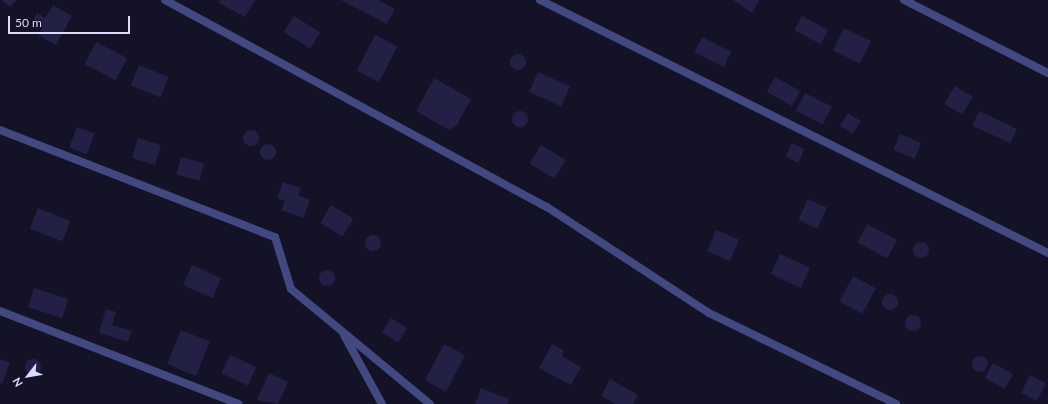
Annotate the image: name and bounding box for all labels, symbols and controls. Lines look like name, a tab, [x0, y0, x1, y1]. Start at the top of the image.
scale bar	[10, 8, 132, 34]
text: 50 m	[15, 15, 42, 30]
north arrow	[8, 356, 48, 396]
text: N	[10, 375, 25, 389]

